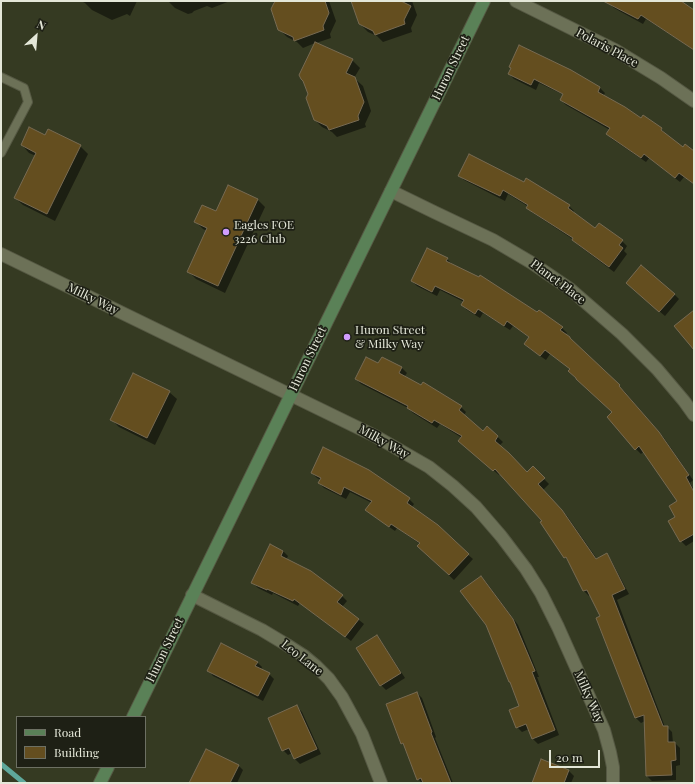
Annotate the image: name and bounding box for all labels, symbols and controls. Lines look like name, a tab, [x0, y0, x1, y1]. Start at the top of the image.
north arrow	[16, 16, 56, 56]
text: N	[35, 16, 48, 33]
street label: Polaris Place	[574, 26, 640, 70]
street label: Huron Street	[429, 33, 473, 103]
place label: Eagles FOE 3226 Club	[234, 218, 294, 246]
marker: Eagles FOE 3226 Club	[221, 227, 231, 237]
street label: Planet Place	[528, 257, 588, 307]
street label: Milky Way	[65, 280, 121, 318]
place label: Huron Street & Milky Way	[355, 323, 425, 351]
street label: Huron Street	[286, 324, 330, 394]
marker: Huron Street & Milky Way	[342, 332, 352, 342]
street label: Milky Way	[356, 422, 412, 462]
street label: Huron Street	[143, 615, 187, 685]
street label: Leo Lane	[278, 637, 326, 679]
street label: Milky Way	[571, 669, 607, 725]
legend	[16, 716, 146, 768]
text: Road	[54, 724, 81, 740]
scale bar	[551, 742, 602, 768]
text: Building	[54, 744, 99, 760]
text: 20 m	[556, 749, 583, 765]

